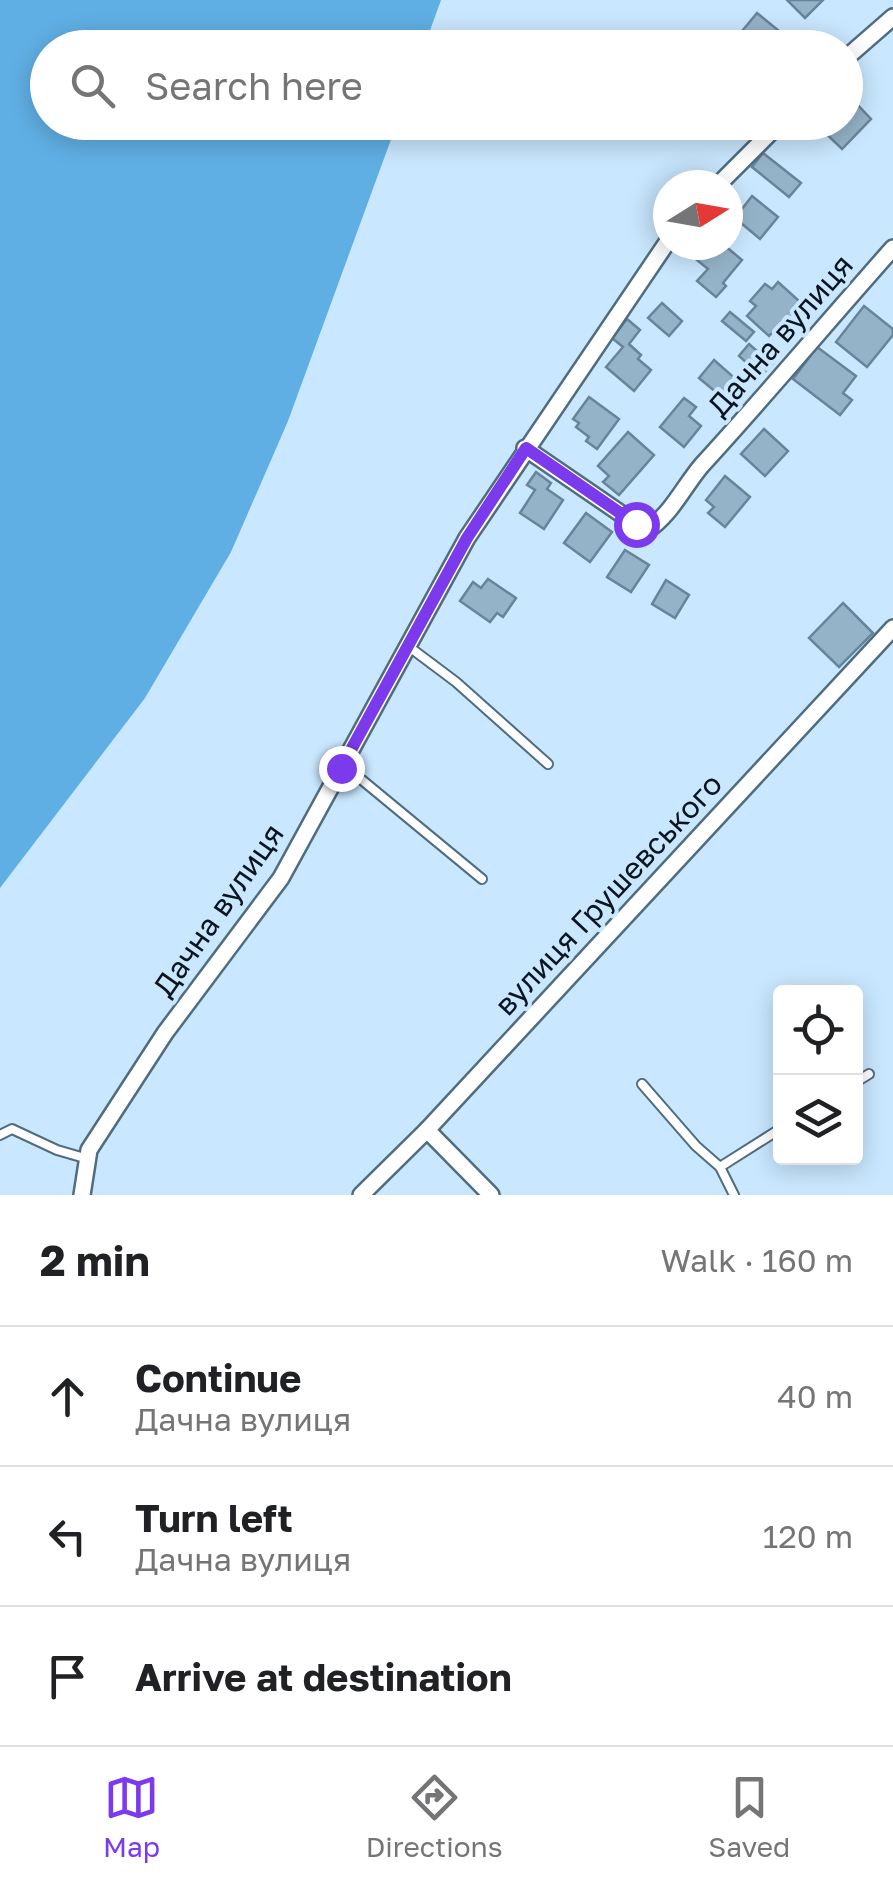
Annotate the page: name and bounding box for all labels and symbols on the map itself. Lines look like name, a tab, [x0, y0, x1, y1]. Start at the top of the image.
north arrow	[653, 170, 743, 260]
street label: Дачна вулиця	[700, 247, 860, 423]
route start	[614, 502, 660, 548]
route end	[319, 746, 365, 792]
street label: вулиця Грушевського	[487, 766, 729, 1022]
street label: Дачна вулиця	[145, 817, 291, 1003]

